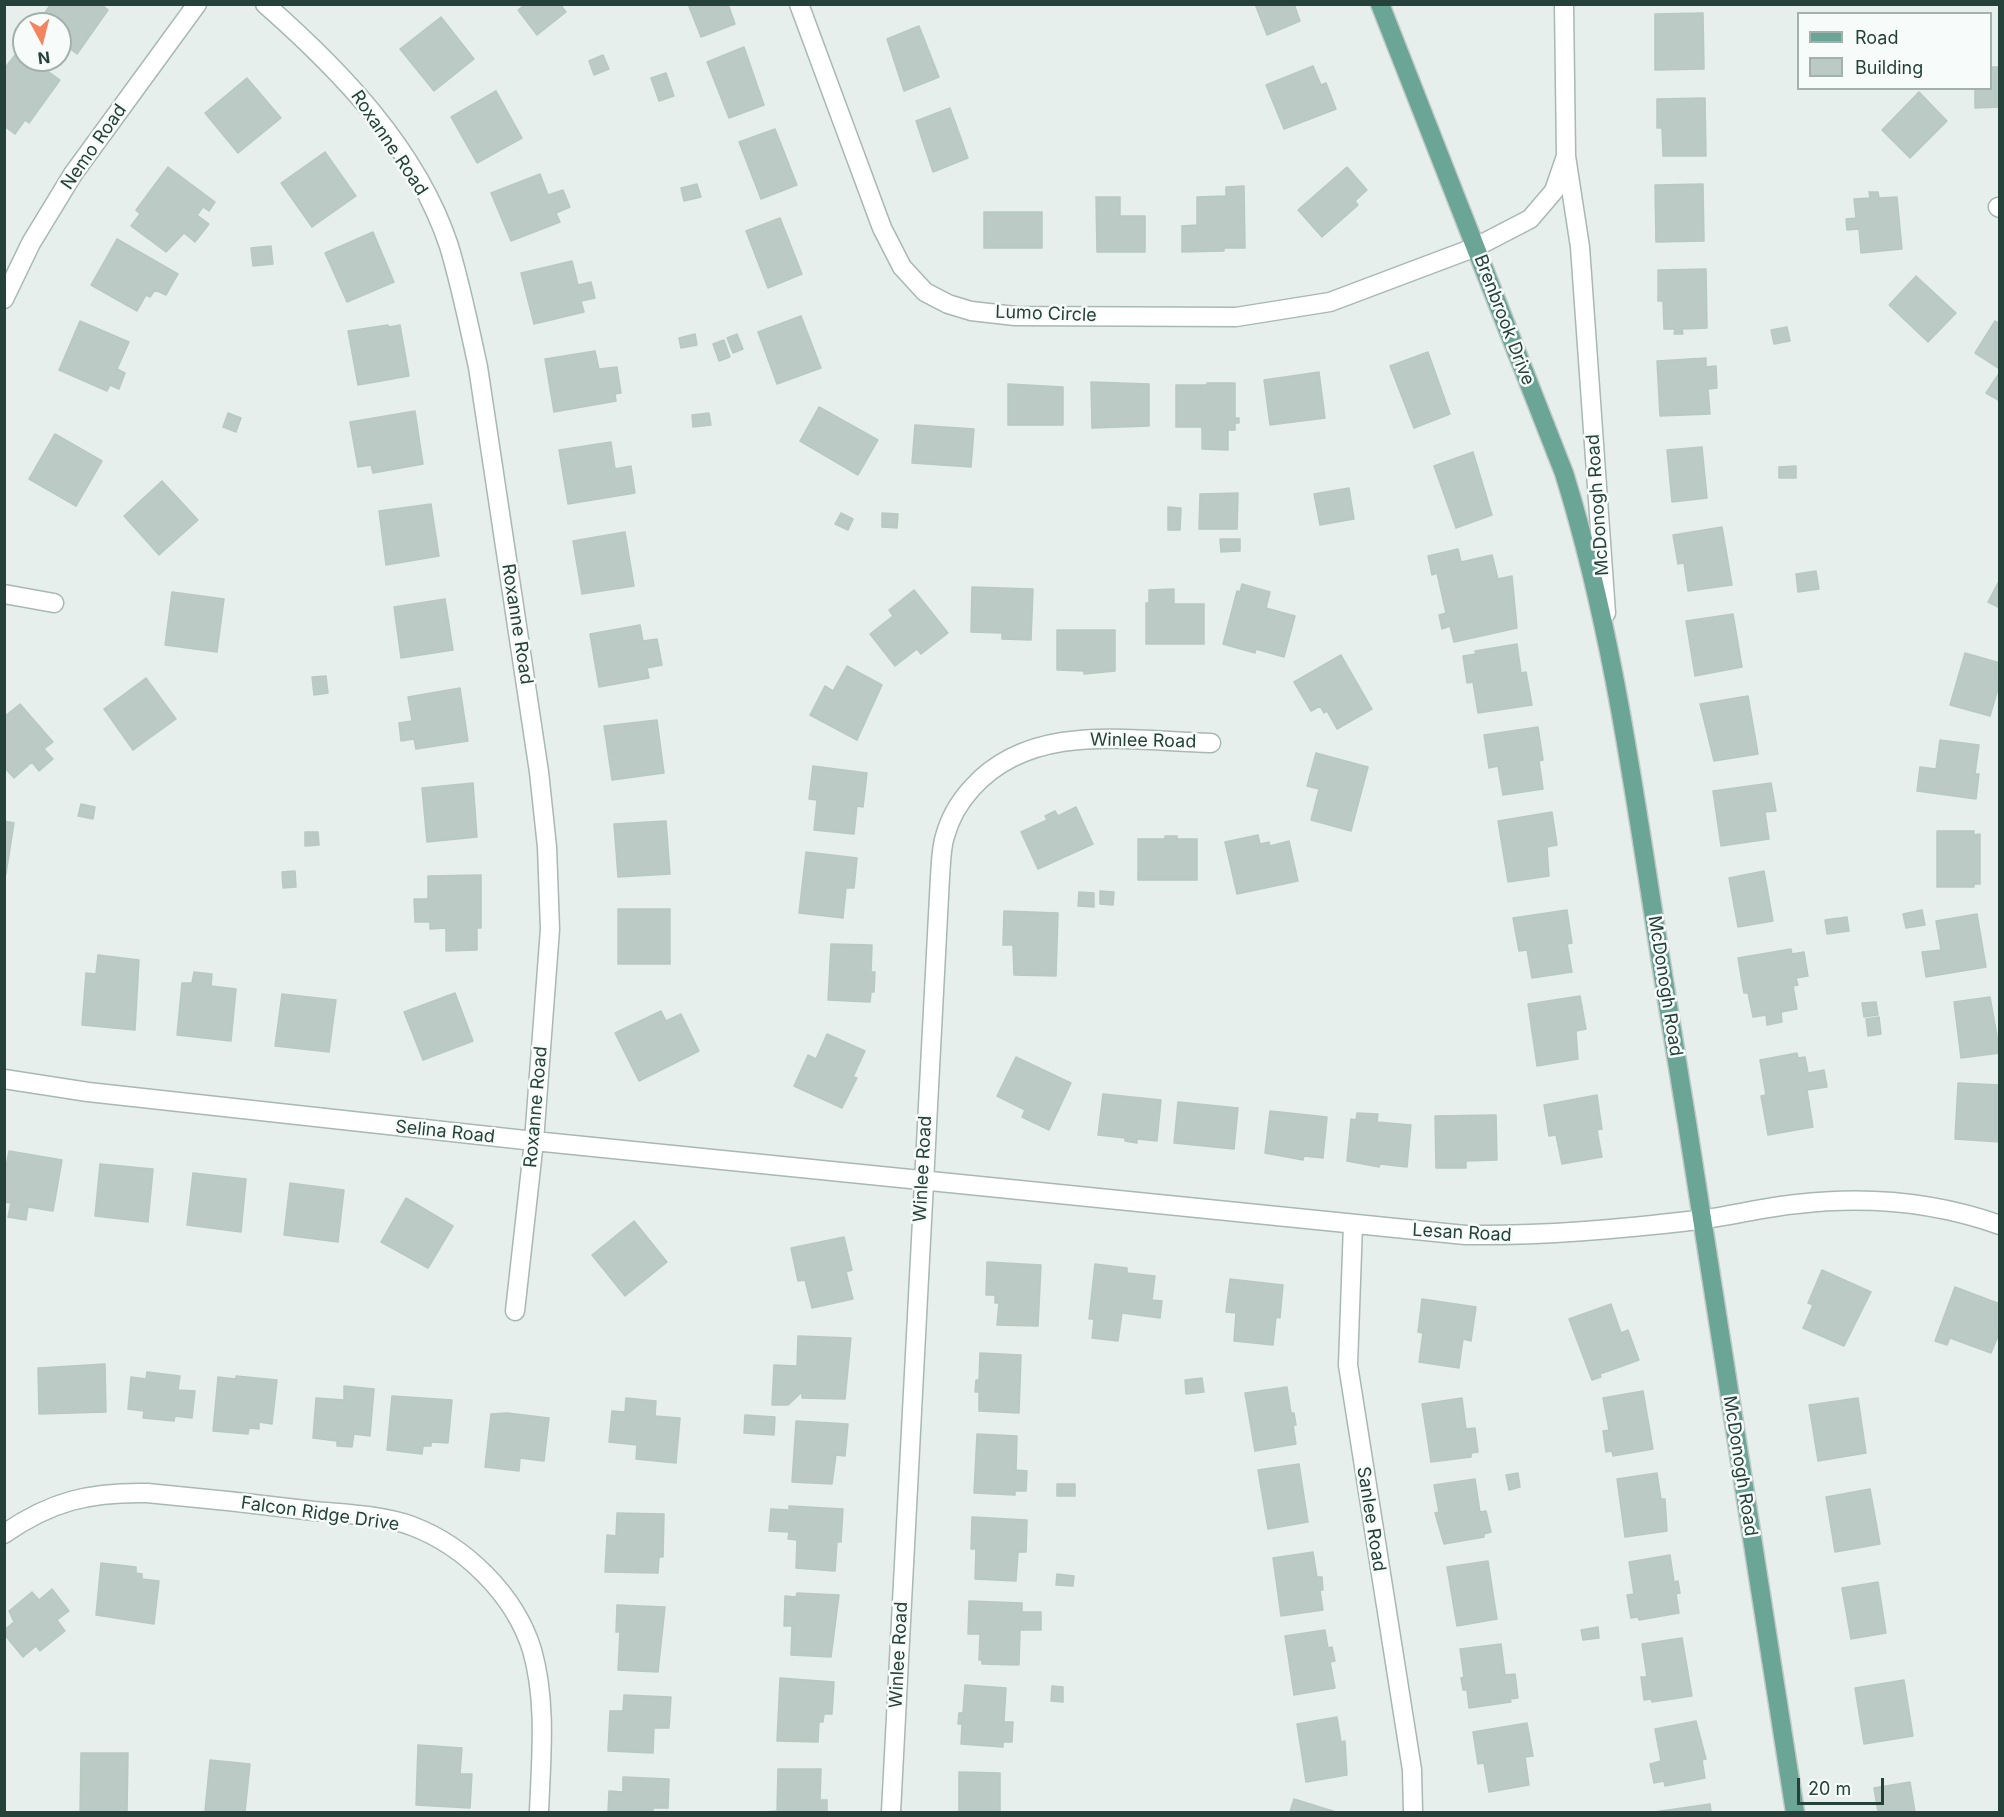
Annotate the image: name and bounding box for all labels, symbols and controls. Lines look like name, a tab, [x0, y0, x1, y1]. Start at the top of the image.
north arrow	[12, 12, 72, 72]
legend	[1797, 12, 1992, 90]
text: Road	[1855, 27, 1898, 48]
text: N	[37, 47, 51, 69]
text: Building	[1855, 57, 1923, 78]
street label: Roxanne Road	[346, 86, 432, 200]
street label: Nemo Road	[57, 100, 131, 194]
street label: Brenbrook Drive	[1469, 252, 1539, 388]
street label: Lumo Circle	[995, 301, 1097, 327]
street label: McDonogh Road	[1582, 433, 1614, 577]
street label: Roxanne Road	[497, 562, 537, 686]
street label: Winlee Road	[1090, 729, 1196, 753]
street label: McDonogh Road	[1643, 914, 1687, 1058]
street label: Roxanne Road	[520, 1045, 552, 1169]
street label: Winlee Road	[909, 1115, 937, 1223]
street label: Selina Road	[394, 1116, 496, 1148]
street label: Lesan Road	[1412, 1220, 1512, 1246]
street label: McDonogh Road	[1718, 1394, 1762, 1538]
street label: Sanlee Road	[1352, 1465, 1390, 1573]
street label: Falcon Ridge Drive	[239, 1492, 401, 1536]
street label: Winlee Road	[885, 1601, 913, 1709]
scale bar	[1800, 1766, 1887, 1804]
text: 20 m	[1808, 1778, 1851, 1799]

